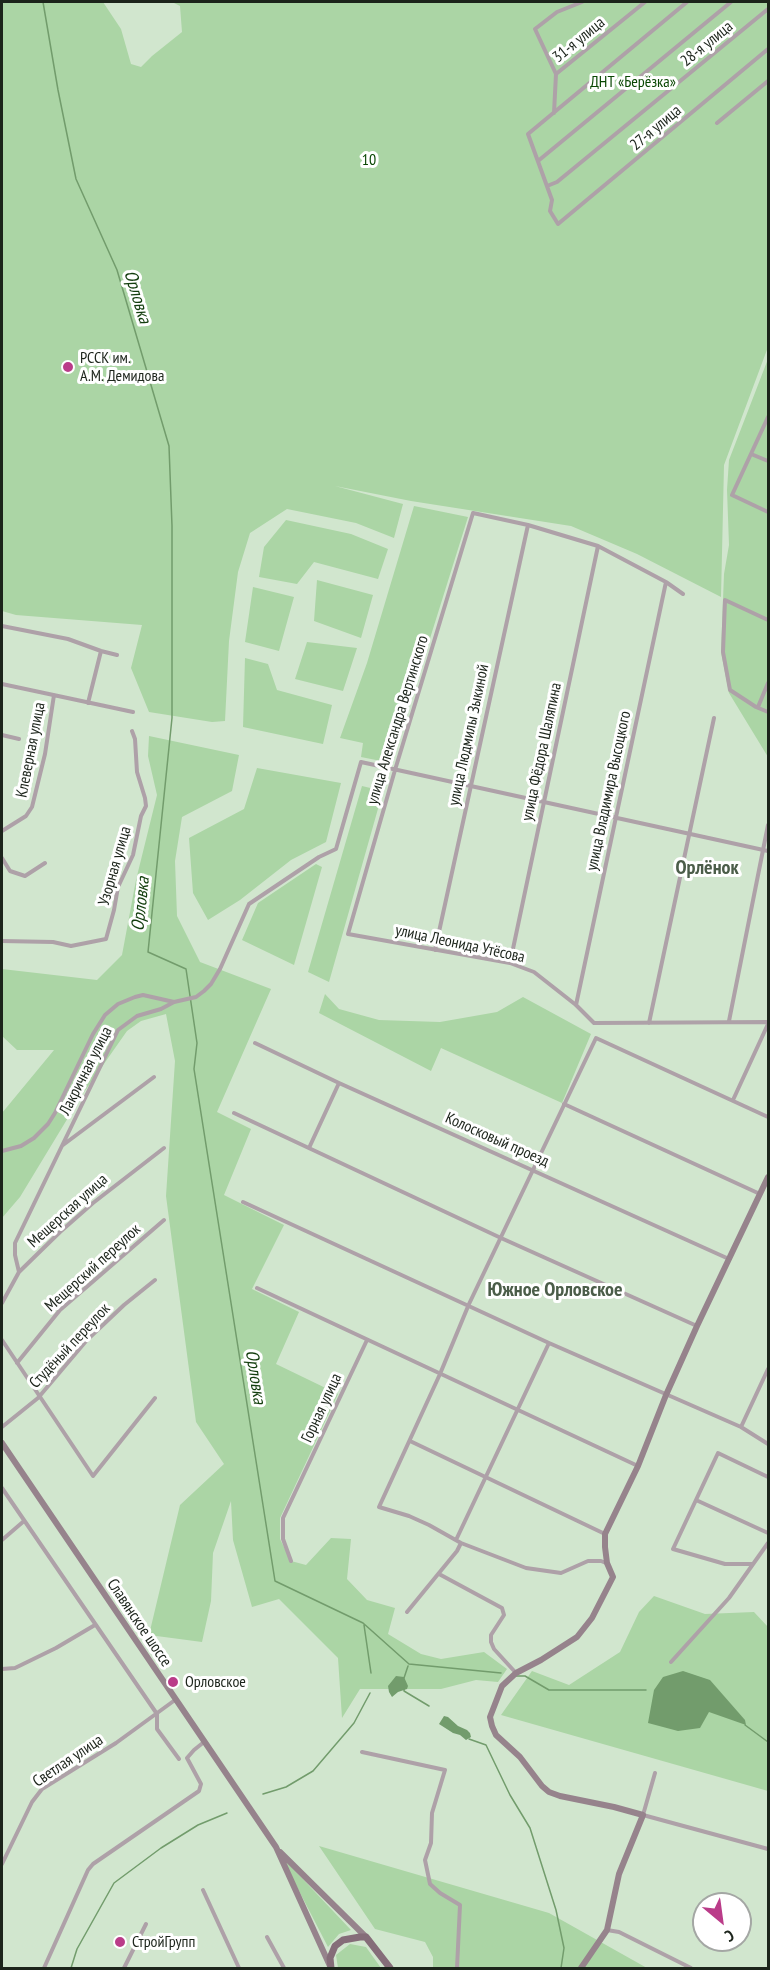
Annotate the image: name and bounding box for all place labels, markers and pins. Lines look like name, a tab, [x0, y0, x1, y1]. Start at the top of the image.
place label: РССК им. А.М. Демидова	[80, 348, 164, 386]
marker: РССК им. А.М. Демидова	[61, 360, 75, 374]
place label: Орловское	[185, 1672, 246, 1692]
marker: Орловское	[166, 1675, 180, 1689]
place label: СтройГрупп	[132, 1932, 195, 1952]
marker: СтройГрупп	[113, 1935, 127, 1949]

